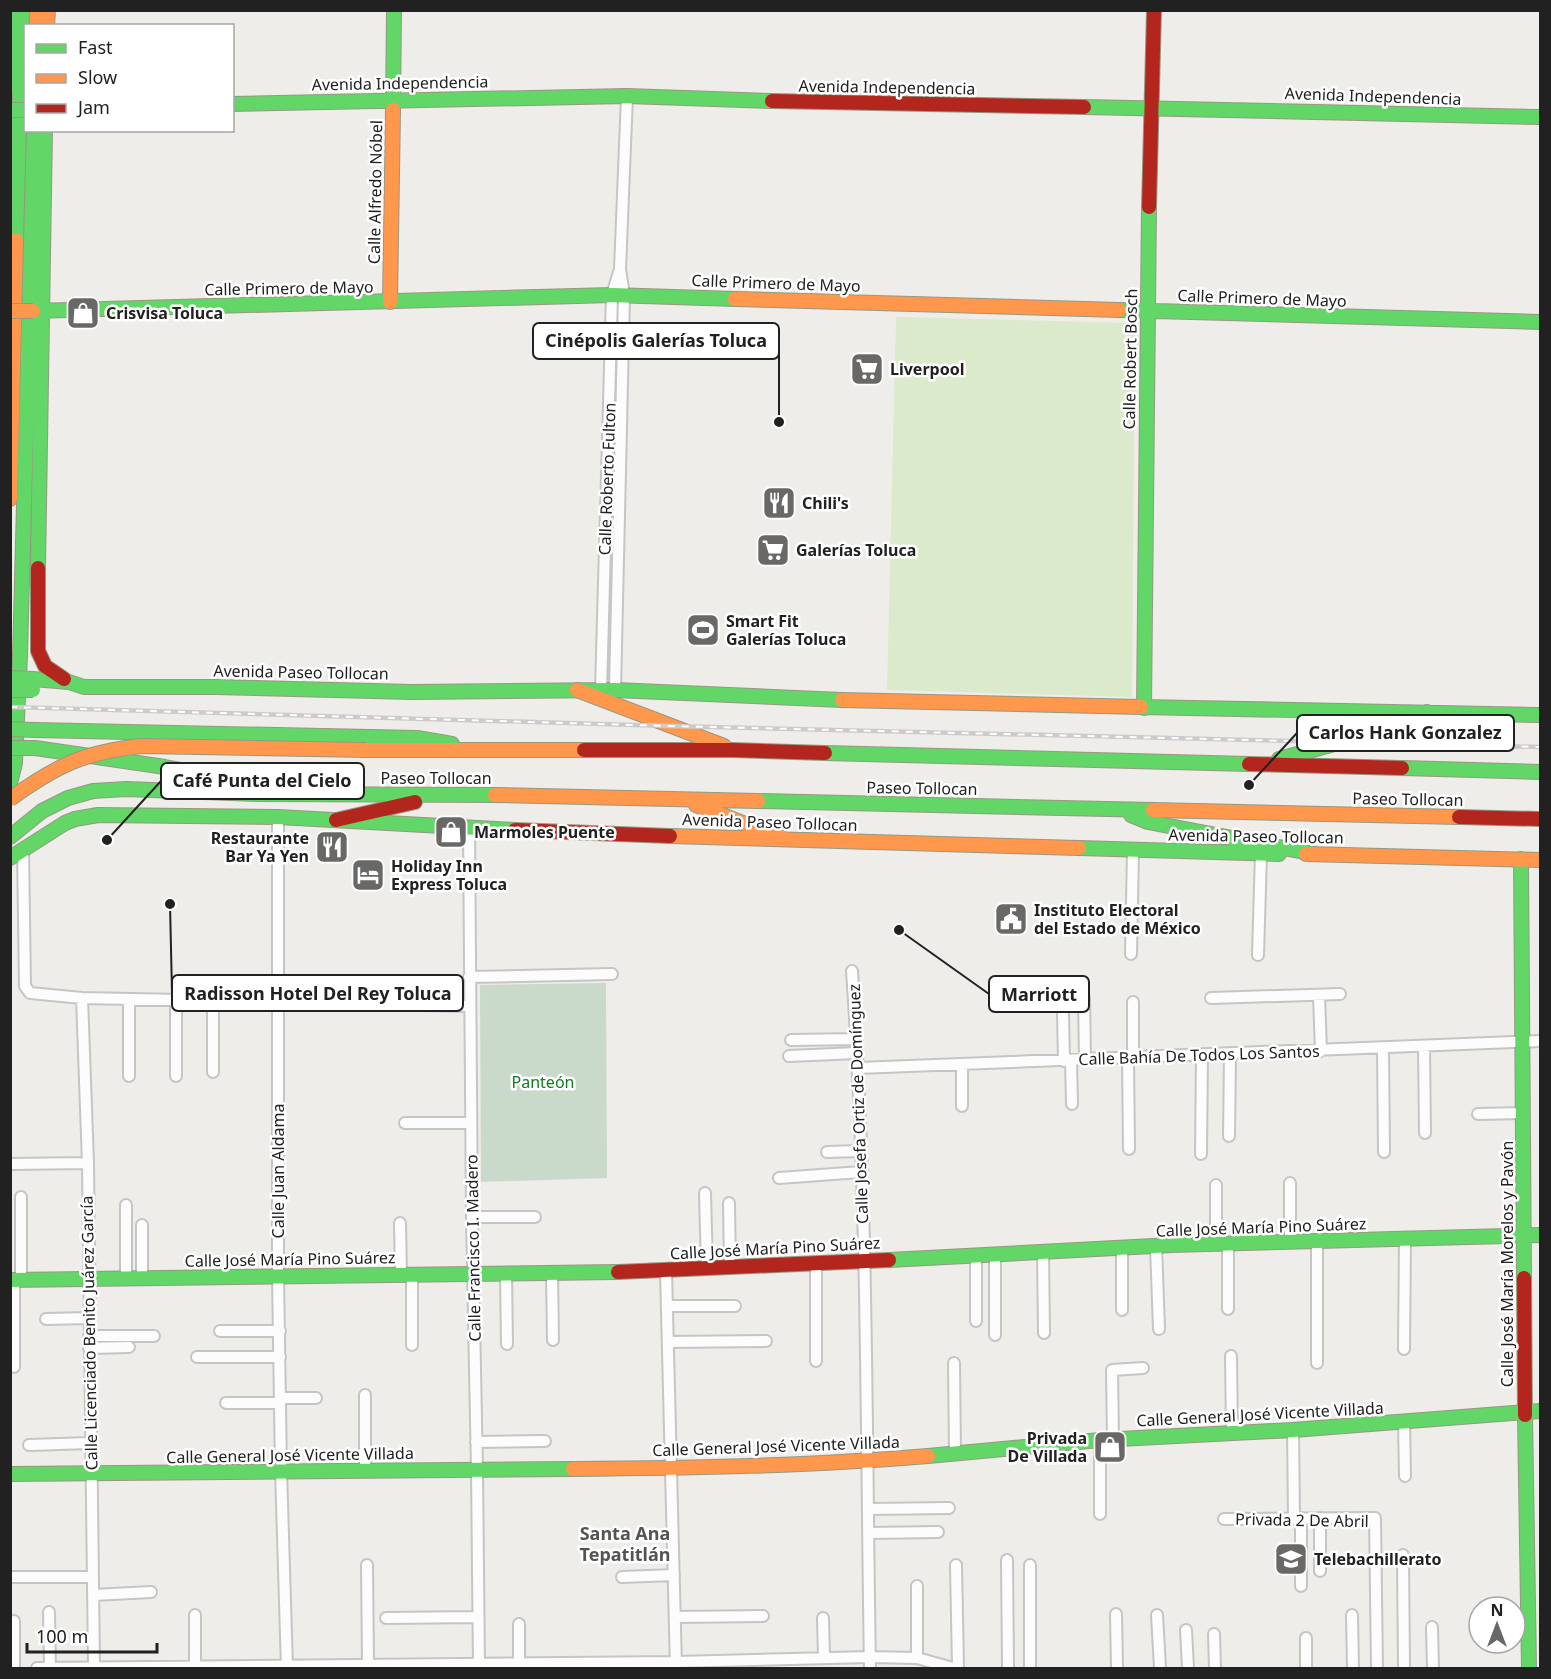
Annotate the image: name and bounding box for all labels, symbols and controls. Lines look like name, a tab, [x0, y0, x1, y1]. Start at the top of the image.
legend	[24, 24, 234, 132]
text: Fast	[78, 35, 113, 59]
text: Slow	[78, 65, 117, 89]
street label: Avenida Independencia	[311, 70, 489, 96]
street label: Avenida Independencia	[798, 74, 976, 100]
street label: Avenida Independencia	[1284, 82, 1462, 110]
text: Jam	[76, 95, 110, 119]
street label: Calle Alfredo Nóbel	[363, 120, 387, 264]
street label: Calle Primero de Mayo	[691, 269, 861, 297]
street label: Calle Primero de Mayo	[204, 276, 374, 300]
street label: Calle Primero de Mayo	[1177, 284, 1347, 312]
street label: Calle Robert Bosch	[1118, 288, 1142, 430]
shop icon: Crisvisa Toluca	[65, 295, 101, 331]
place label: Crisvisa Toluca	[106, 302, 223, 324]
callout: Cinépolis Galerías Toluca	[533, 323, 779, 359]
text: Cinépolis Galerías Toluca	[545, 328, 767, 352]
supermarket icon: Liverpool	[849, 351, 885, 387]
place label: Liverpool	[890, 358, 964, 380]
street label: Calle Roberto Fulton	[593, 402, 621, 556]
restaurant icon: Chili's	[761, 485, 797, 521]
place label: Chili's	[802, 492, 849, 514]
supermarket icon: Galerías Toluca	[755, 532, 791, 568]
place label: Galerías Toluca	[796, 539, 916, 561]
place label: Smart Fit Galerías Toluca	[726, 610, 846, 650]
sports icon: Smart Fit Galerías Toluca	[685, 612, 721, 648]
street label: Avenida Paseo Tollocan	[213, 659, 389, 685]
callout: Carlos Hank Gonzalez	[1297, 715, 1514, 751]
text: Carlos Hank Gonzalez	[1308, 720, 1502, 744]
callout: Café Punta del Cielo	[161, 763, 364, 799]
street label: Paseo Tollocan	[380, 767, 492, 789]
text: Café Punta del Cielo	[172, 768, 352, 792]
street label: Paseo Tollocan	[866, 776, 978, 800]
street label: Paseo Tollocan	[1352, 787, 1464, 811]
street label: Avenida Paseo Tollocan	[682, 808, 858, 836]
shop icon: Marmoles Puente	[433, 814, 469, 850]
place label: Marmoles Puente	[474, 821, 615, 843]
street label: Avenida Paseo Tollocan	[1168, 823, 1344, 849]
place label: Restaurante Bar Ya Yen	[211, 827, 309, 867]
restaurant icon: Restaurante Bar Ya Yen	[314, 829, 350, 865]
place label: Holiday Inn Express Toluca	[391, 855, 507, 895]
hotel icon: Holiday Inn Express Toluca	[350, 857, 386, 893]
place label: Instituto Electoral del Estado de México	[1034, 899, 1201, 939]
public building icon: Instituto Electoral del Estado de México	[993, 901, 1029, 937]
callout: Radisson Hotel Del Rey Toluca	[172, 975, 463, 1011]
callout: Marriott	[989, 976, 1089, 1012]
text: Radisson Hotel Del Rey Toluca	[184, 981, 452, 1005]
text: Marriott	[1001, 982, 1077, 1006]
street label: Calle Josefa Ortiz de Domínguez	[843, 984, 873, 1224]
street label: Calle Bahía De Todos Los Santos	[1078, 1040, 1320, 1070]
park label: Panteón	[512, 1071, 574, 1093]
street label: Calle Juan Aldama	[267, 1104, 289, 1238]
street label: Calle José María Morelos y Pavón	[1496, 1141, 1518, 1387]
street label: Calle Francisco I. Madero	[460, 1154, 486, 1342]
street label: Calle Licenciado Benito Juárez García	[76, 1195, 102, 1471]
street label: Calle José María Pino Suárez	[1155, 1212, 1367, 1242]
street label: Calle José María Pino Suárez	[669, 1232, 881, 1264]
street label: Calle José María Pino Suárez	[185, 1246, 395, 1272]
street label: Calle General José Vicente Villada	[1136, 1397, 1384, 1431]
place label: Privada De Villada	[1008, 1427, 1087, 1467]
shop icon: Privada De Villada	[1092, 1429, 1128, 1465]
street label: Calle General José Vicente Villada	[652, 1431, 900, 1461]
street label: Calle General José Vicente Villada	[166, 1442, 414, 1468]
street label: Privada 2 De Abril	[1235, 1508, 1369, 1532]
district label: Santa Ana Tepatitlán	[580, 1521, 670, 1566]
school or university icon: Telebachillerato	[1273, 1541, 1309, 1577]
place label: Telebachillerato	[1314, 1548, 1442, 1570]
north arrow	[1467, 1595, 1527, 1655]
text: N	[1490, 1599, 1504, 1621]
scale bar	[27, 1616, 158, 1654]
text: 100 m	[36, 1624, 88, 1648]

